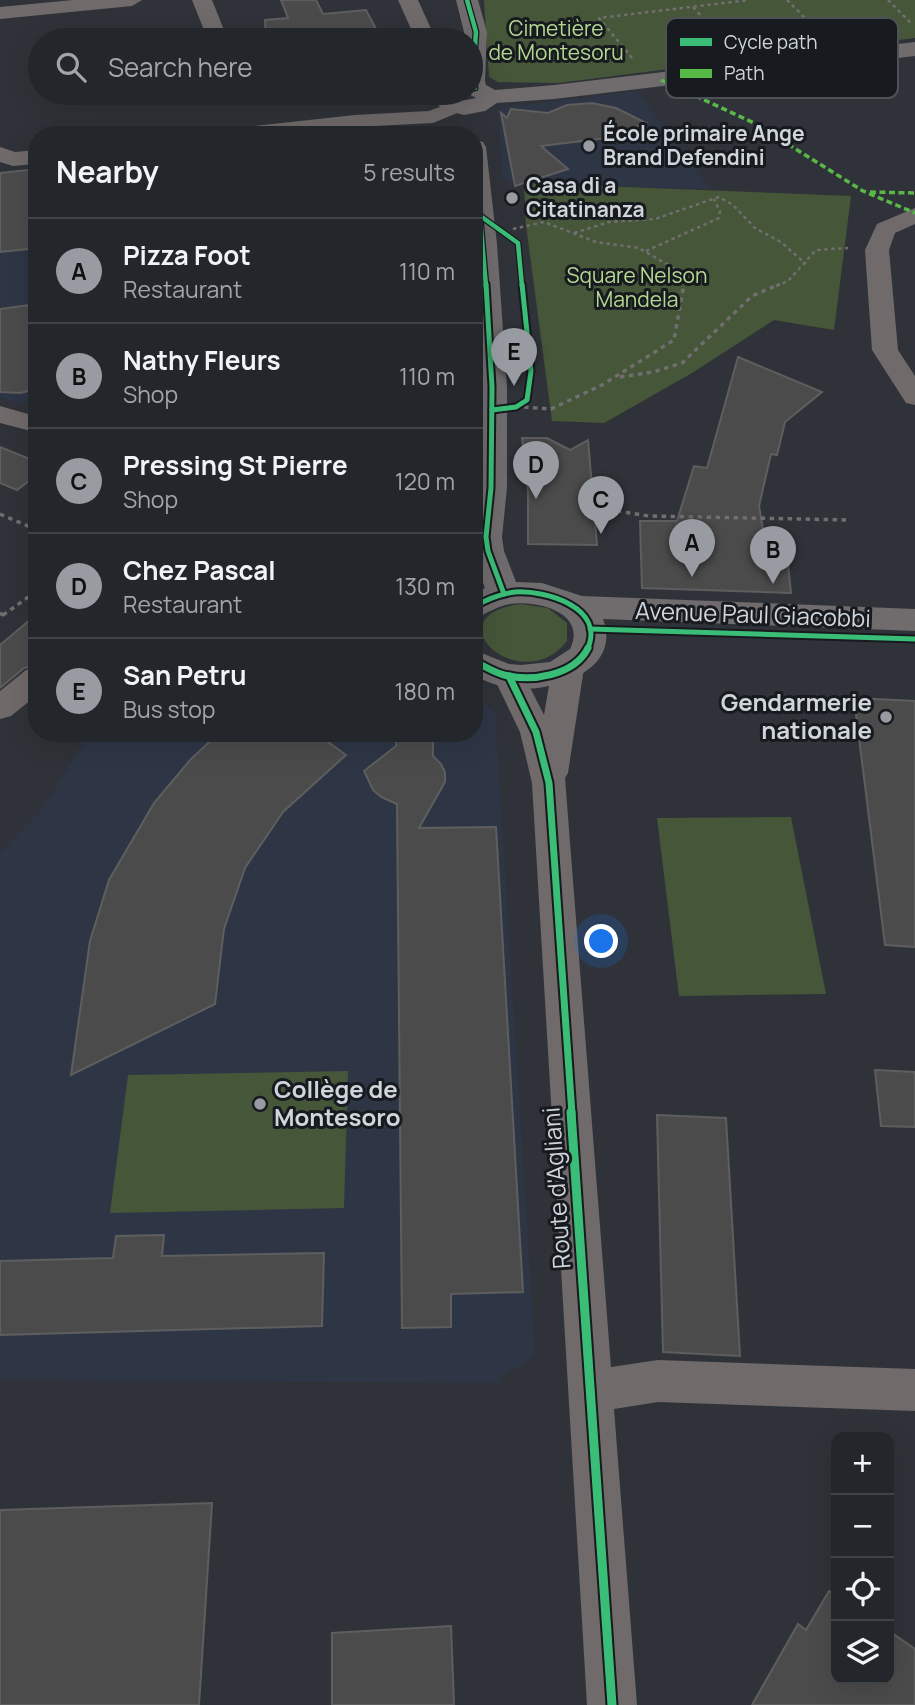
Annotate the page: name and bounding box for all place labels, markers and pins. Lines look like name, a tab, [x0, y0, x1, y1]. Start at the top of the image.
place label: École primaire Ange Brand Defendini	[603, 119, 805, 171]
marker: École primaire Ange Brand Defendini	[581, 138, 597, 154]
place label: Casa di a Citatinanza	[526, 171, 645, 223]
marker: Casa di a Citatinanza	[504, 190, 520, 206]
pin: E	[491, 328, 537, 386]
pin: D	[513, 441, 559, 499]
pin: C	[578, 476, 624, 534]
pin: A	[669, 519, 715, 577]
pin: B	[750, 526, 796, 584]
place label: Gendarmerie nationale	[721, 685, 872, 746]
marker: Gendarmerie nationale	[878, 709, 894, 725]
place label: Collège de Montesoro	[274, 1072, 401, 1133]
marker: Collège de Montesoro	[252, 1096, 268, 1112]

